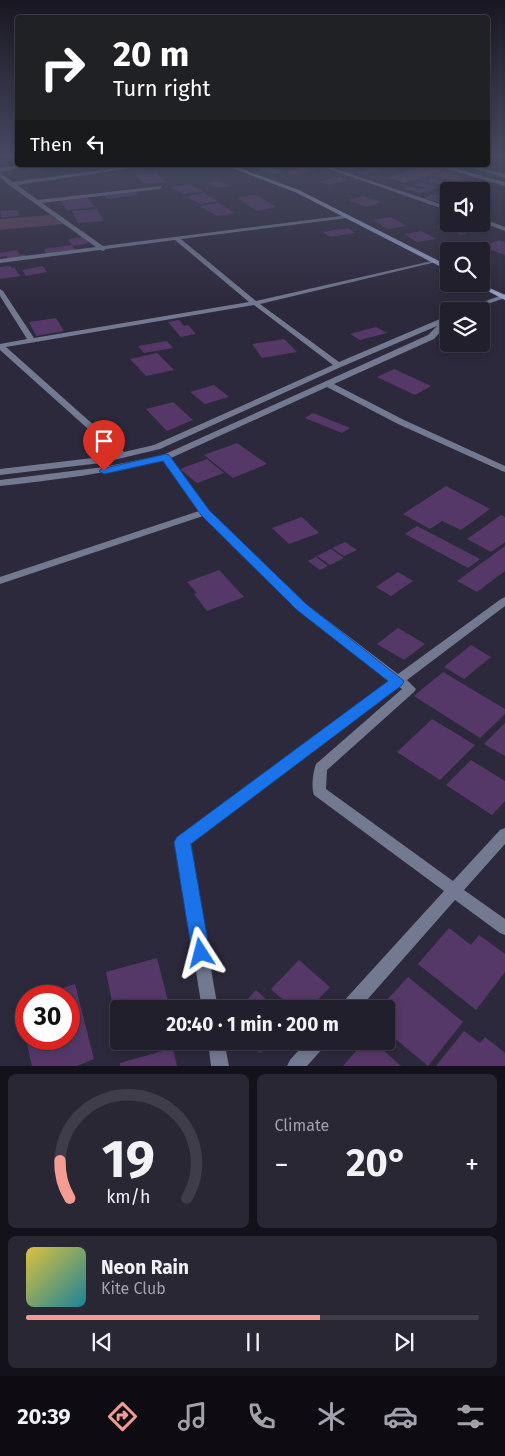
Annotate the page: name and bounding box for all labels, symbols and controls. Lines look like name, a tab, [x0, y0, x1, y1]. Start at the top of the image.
text: 20 m	[113, 33, 189, 75]
icon: right	[30, 35, 95, 100]
text: Turn right	[113, 75, 210, 102]
icon: left	[82, 130, 110, 158]
text: Then	[30, 133, 72, 156]
map controls	[440, 182, 490, 352]
button: sound	[440, 182, 490, 232]
button: search	[440, 242, 490, 292]
button: layers	[440, 302, 490, 352]
pin	[83, 420, 125, 471]
icon: arrive	[90, 427, 118, 455]
position arrow	[174, 926, 226, 978]
speed limit sign: 30	[15, 985, 80, 1050]
text: 20:40 · 1 min · 200 m	[166, 1013, 339, 1036]
text: Climate	[275, 1116, 329, 1135]
text: 19	[102, 1128, 155, 1191]
text: 20°	[346, 1140, 408, 1186]
text: −	[275, 1148, 289, 1181]
text: +	[465, 1148, 479, 1181]
text: km/h	[106, 1186, 150, 1208]
text: Neon Rain	[101, 1256, 189, 1279]
text: Kite Club	[101, 1279, 166, 1298]
icon: previous	[88, 1328, 116, 1356]
icon: pause	[239, 1328, 267, 1356]
icon: next	[390, 1328, 418, 1356]
icon: directions	[105, 1399, 140, 1434]
icon: music	[175, 1399, 210, 1434]
icon: phone	[244, 1399, 279, 1434]
icon: climate	[314, 1399, 349, 1434]
icon: car	[383, 1399, 418, 1434]
icon: filters	[453, 1399, 488, 1434]
text: 20:39	[17, 1403, 71, 1430]

